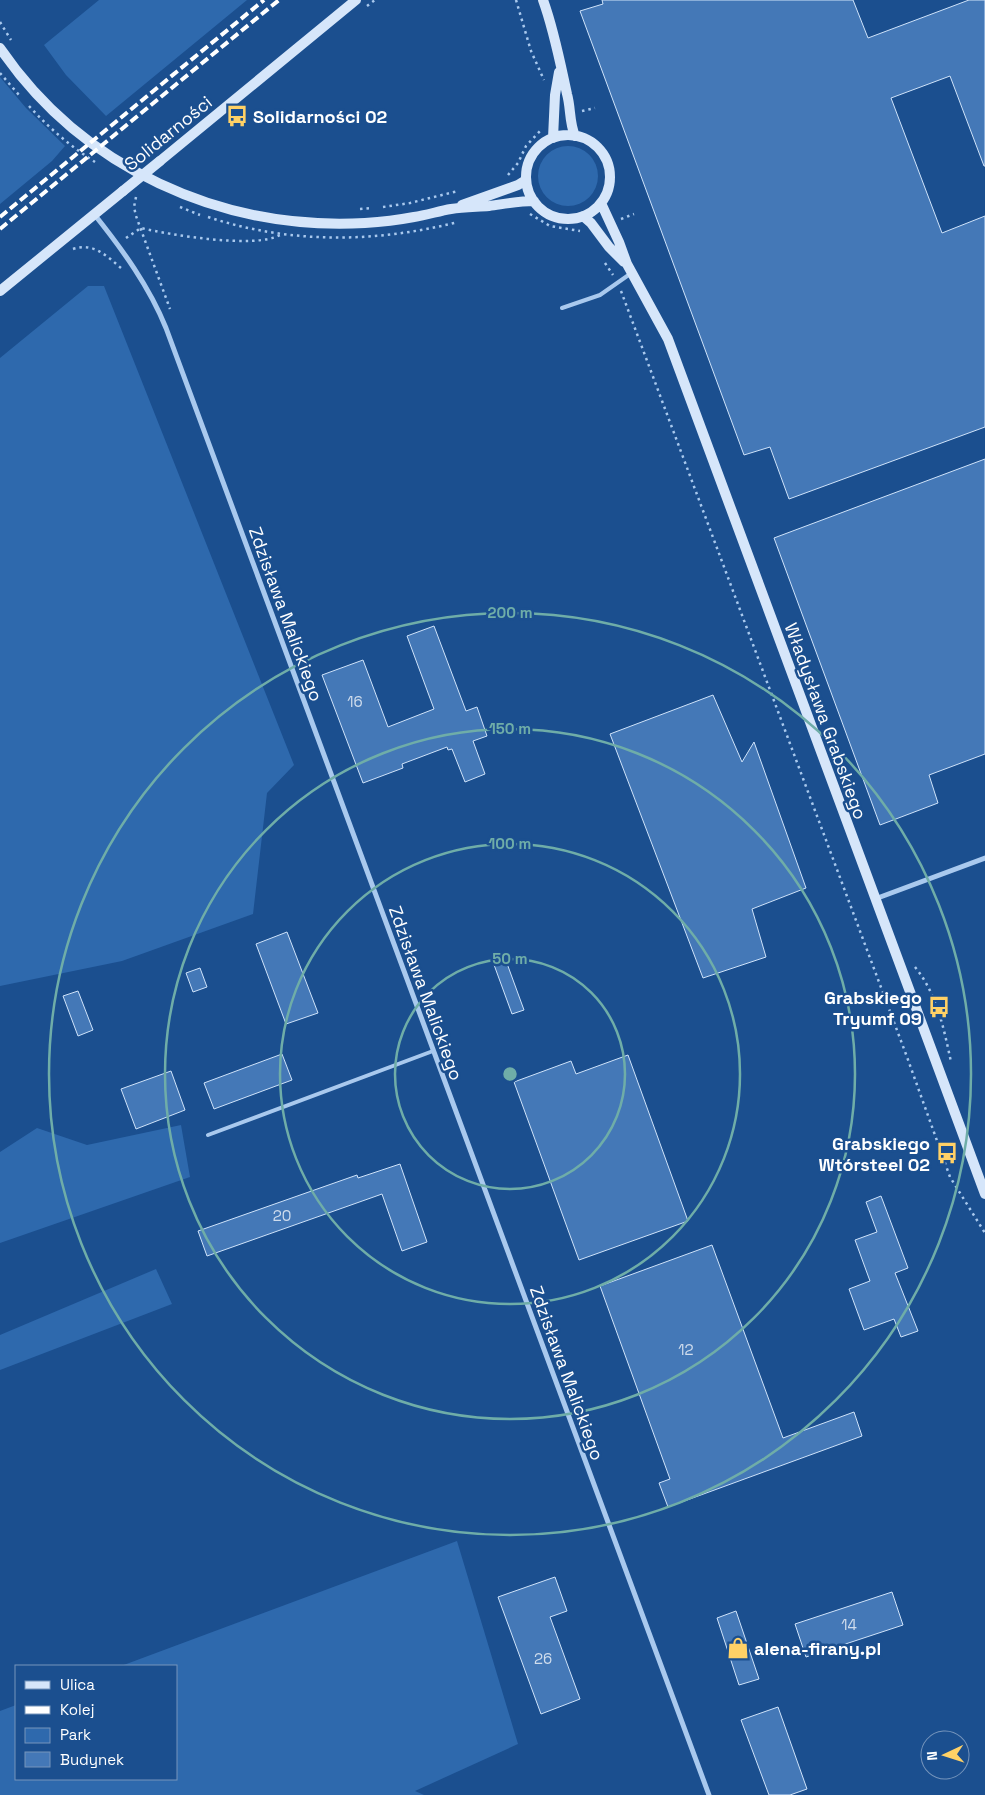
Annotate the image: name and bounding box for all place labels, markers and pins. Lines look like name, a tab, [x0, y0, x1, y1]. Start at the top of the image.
bus stop icon: Solidarności 02	[224, 103, 250, 129]
place label: Solidarności 02	[253, 105, 388, 128]
place label: Grabskiego Tryumf 09	[824, 986, 922, 1030]
bus stop icon: Grabskiego Tryumf 09	[926, 994, 952, 1020]
centre of rings	[501, 1065, 519, 1083]
place label: Grabskiego Wtórsteel 02	[818, 1132, 930, 1176]
bus stop icon: Grabskiego Wtórsteel 02	[934, 1140, 960, 1166]
shop icon: alena-firany.pl	[725, 1635, 751, 1661]
place label: alena-firany.pl	[754, 1637, 881, 1660]

